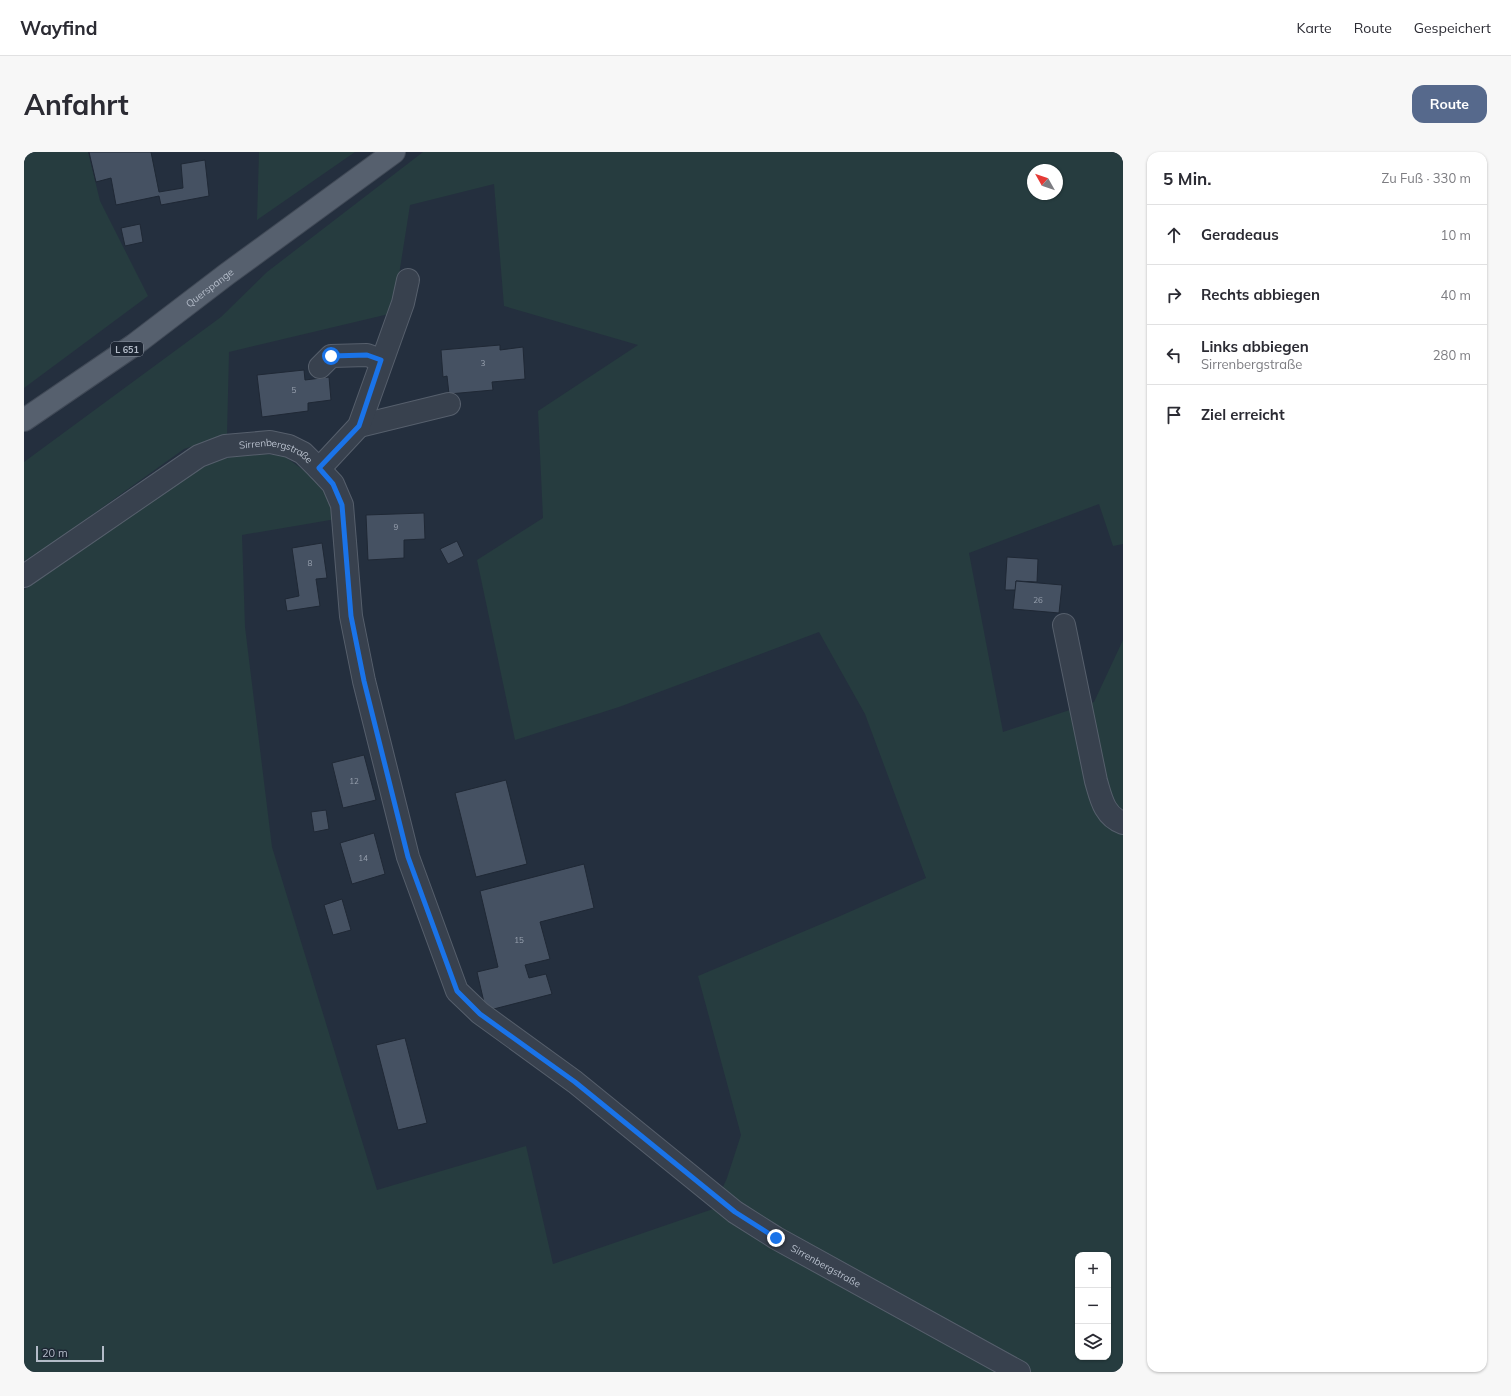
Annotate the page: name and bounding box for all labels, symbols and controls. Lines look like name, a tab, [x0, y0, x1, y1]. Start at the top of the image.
text: Wayfind	[20, 16, 97, 40]
text: Karte	[1297, 19, 1332, 37]
text: Route	[1354, 19, 1392, 37]
text: Gespeichert	[1414, 19, 1491, 37]
button: Route	[1412, 85, 1487, 123]
text: Anfahrt	[24, 87, 129, 122]
north arrow	[1027, 164, 1063, 200]
text: 5 Min.	[1163, 168, 1212, 189]
text: Zu Fuß · 330 m	[1382, 170, 1471, 186]
icon: ahead	[1163, 224, 1185, 246]
text: Geradeaus	[1201, 225, 1279, 244]
text: 10 m	[1441, 227, 1471, 243]
street label: Querspange	[183, 265, 236, 310]
icon: right	[1163, 284, 1185, 306]
text: Rechts abbiegen	[1201, 285, 1320, 304]
text: 40 m	[1441, 287, 1471, 303]
text: Links abbiegen	[1201, 337, 1309, 356]
road number: L 651	[111, 342, 143, 356]
icon: left	[1163, 344, 1185, 366]
route start	[322, 347, 340, 365]
text: 280 m	[1433, 347, 1471, 363]
text: Sirrenbergstraße	[1201, 356, 1302, 372]
house number: 3	[481, 358, 486, 368]
house number: 5	[292, 385, 297, 395]
icon: arrive	[1163, 404, 1185, 426]
text: Ziel erreicht	[1201, 405, 1285, 424]
street label: Sirrenbergstraße	[238, 435, 316, 466]
house number: 9	[394, 522, 399, 532]
house number: 8	[308, 558, 313, 568]
house number: 26	[1033, 595, 1043, 605]
house number: 12	[349, 776, 359, 786]
house number: 14	[358, 853, 368, 863]
house number: 15	[514, 935, 524, 945]
route end	[767, 1229, 785, 1247]
street label: Sirrenbergstraße	[789, 1241, 863, 1290]
map controls	[1075, 1252, 1111, 1360]
button: +	[1075, 1252, 1111, 1288]
button: −	[1075, 1288, 1111, 1324]
button: layers	[1075, 1324, 1111, 1360]
scale bar	[36, 1344, 104, 1363]
text: 20 m	[42, 1346, 68, 1360]

